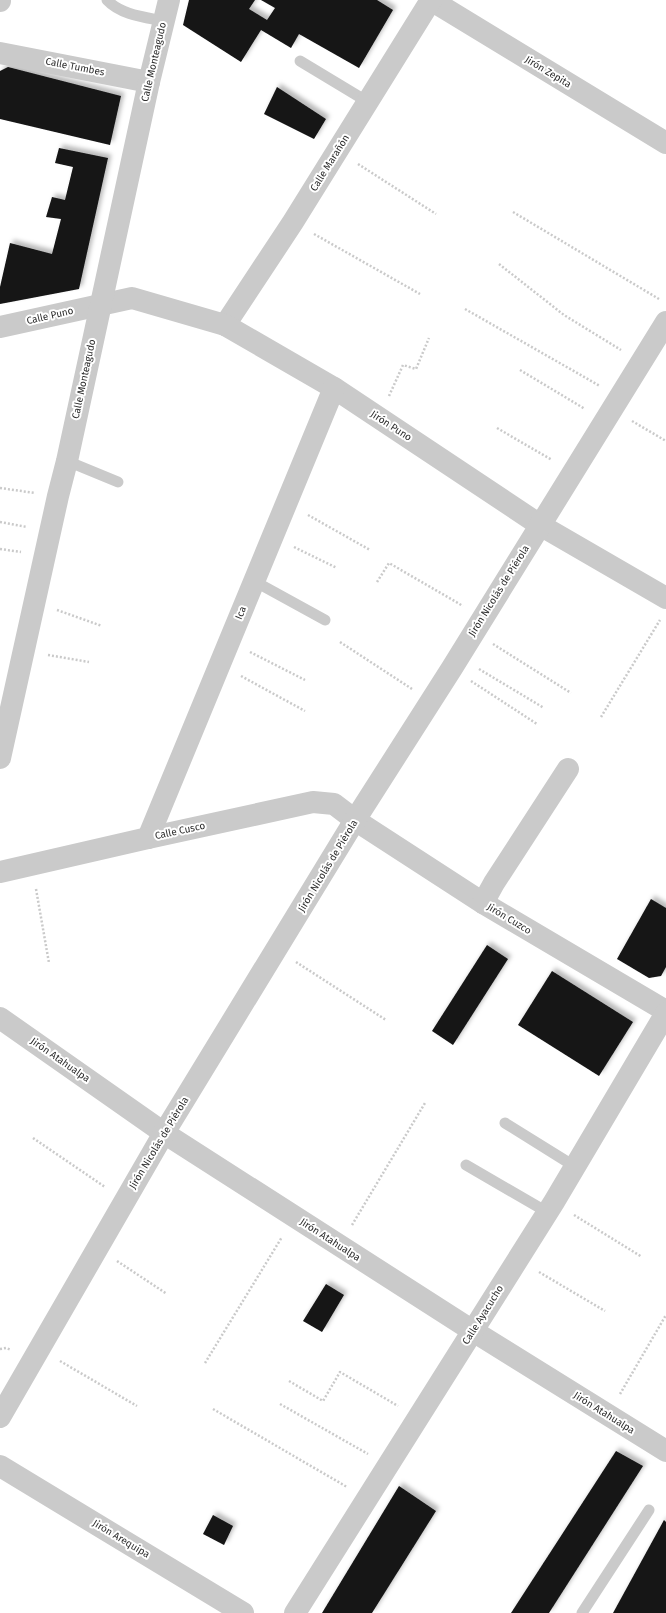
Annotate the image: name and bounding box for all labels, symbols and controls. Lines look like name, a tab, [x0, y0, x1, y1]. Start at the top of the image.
street label: Calle Monteagudo	[139, 21, 169, 103]
street label: Jirón Zepita	[523, 53, 573, 91]
street label: Calle Tumbes	[44, 55, 106, 79]
street label: Calle Marañón	[308, 132, 352, 194]
street label: Calle Puno	[25, 305, 75, 327]
street label: Calle Monteagudo	[70, 338, 98, 420]
street label: Jirón Puno	[368, 408, 414, 444]
street label: Jirón Nicolás de Piérola	[466, 543, 532, 639]
street label: Ica	[233, 605, 249, 621]
street label: Jirón Nicolás de Piérola	[296, 818, 360, 914]
street label: Calle Cusco	[154, 820, 206, 842]
street label: Jirón Cuzco	[485, 901, 534, 937]
street label: Jirón Atahualpa	[28, 1035, 92, 1085]
street label: Jirón Nicolás de Piérola	[127, 1095, 191, 1191]
street label: Jirón Atahualpa	[297, 1216, 363, 1264]
street label: Calle Ayacucho	[460, 1283, 506, 1347]
street label: Jirón Atahualpa	[571, 1389, 637, 1437]
street label: Jirón Arequipa	[90, 1517, 152, 1561]

